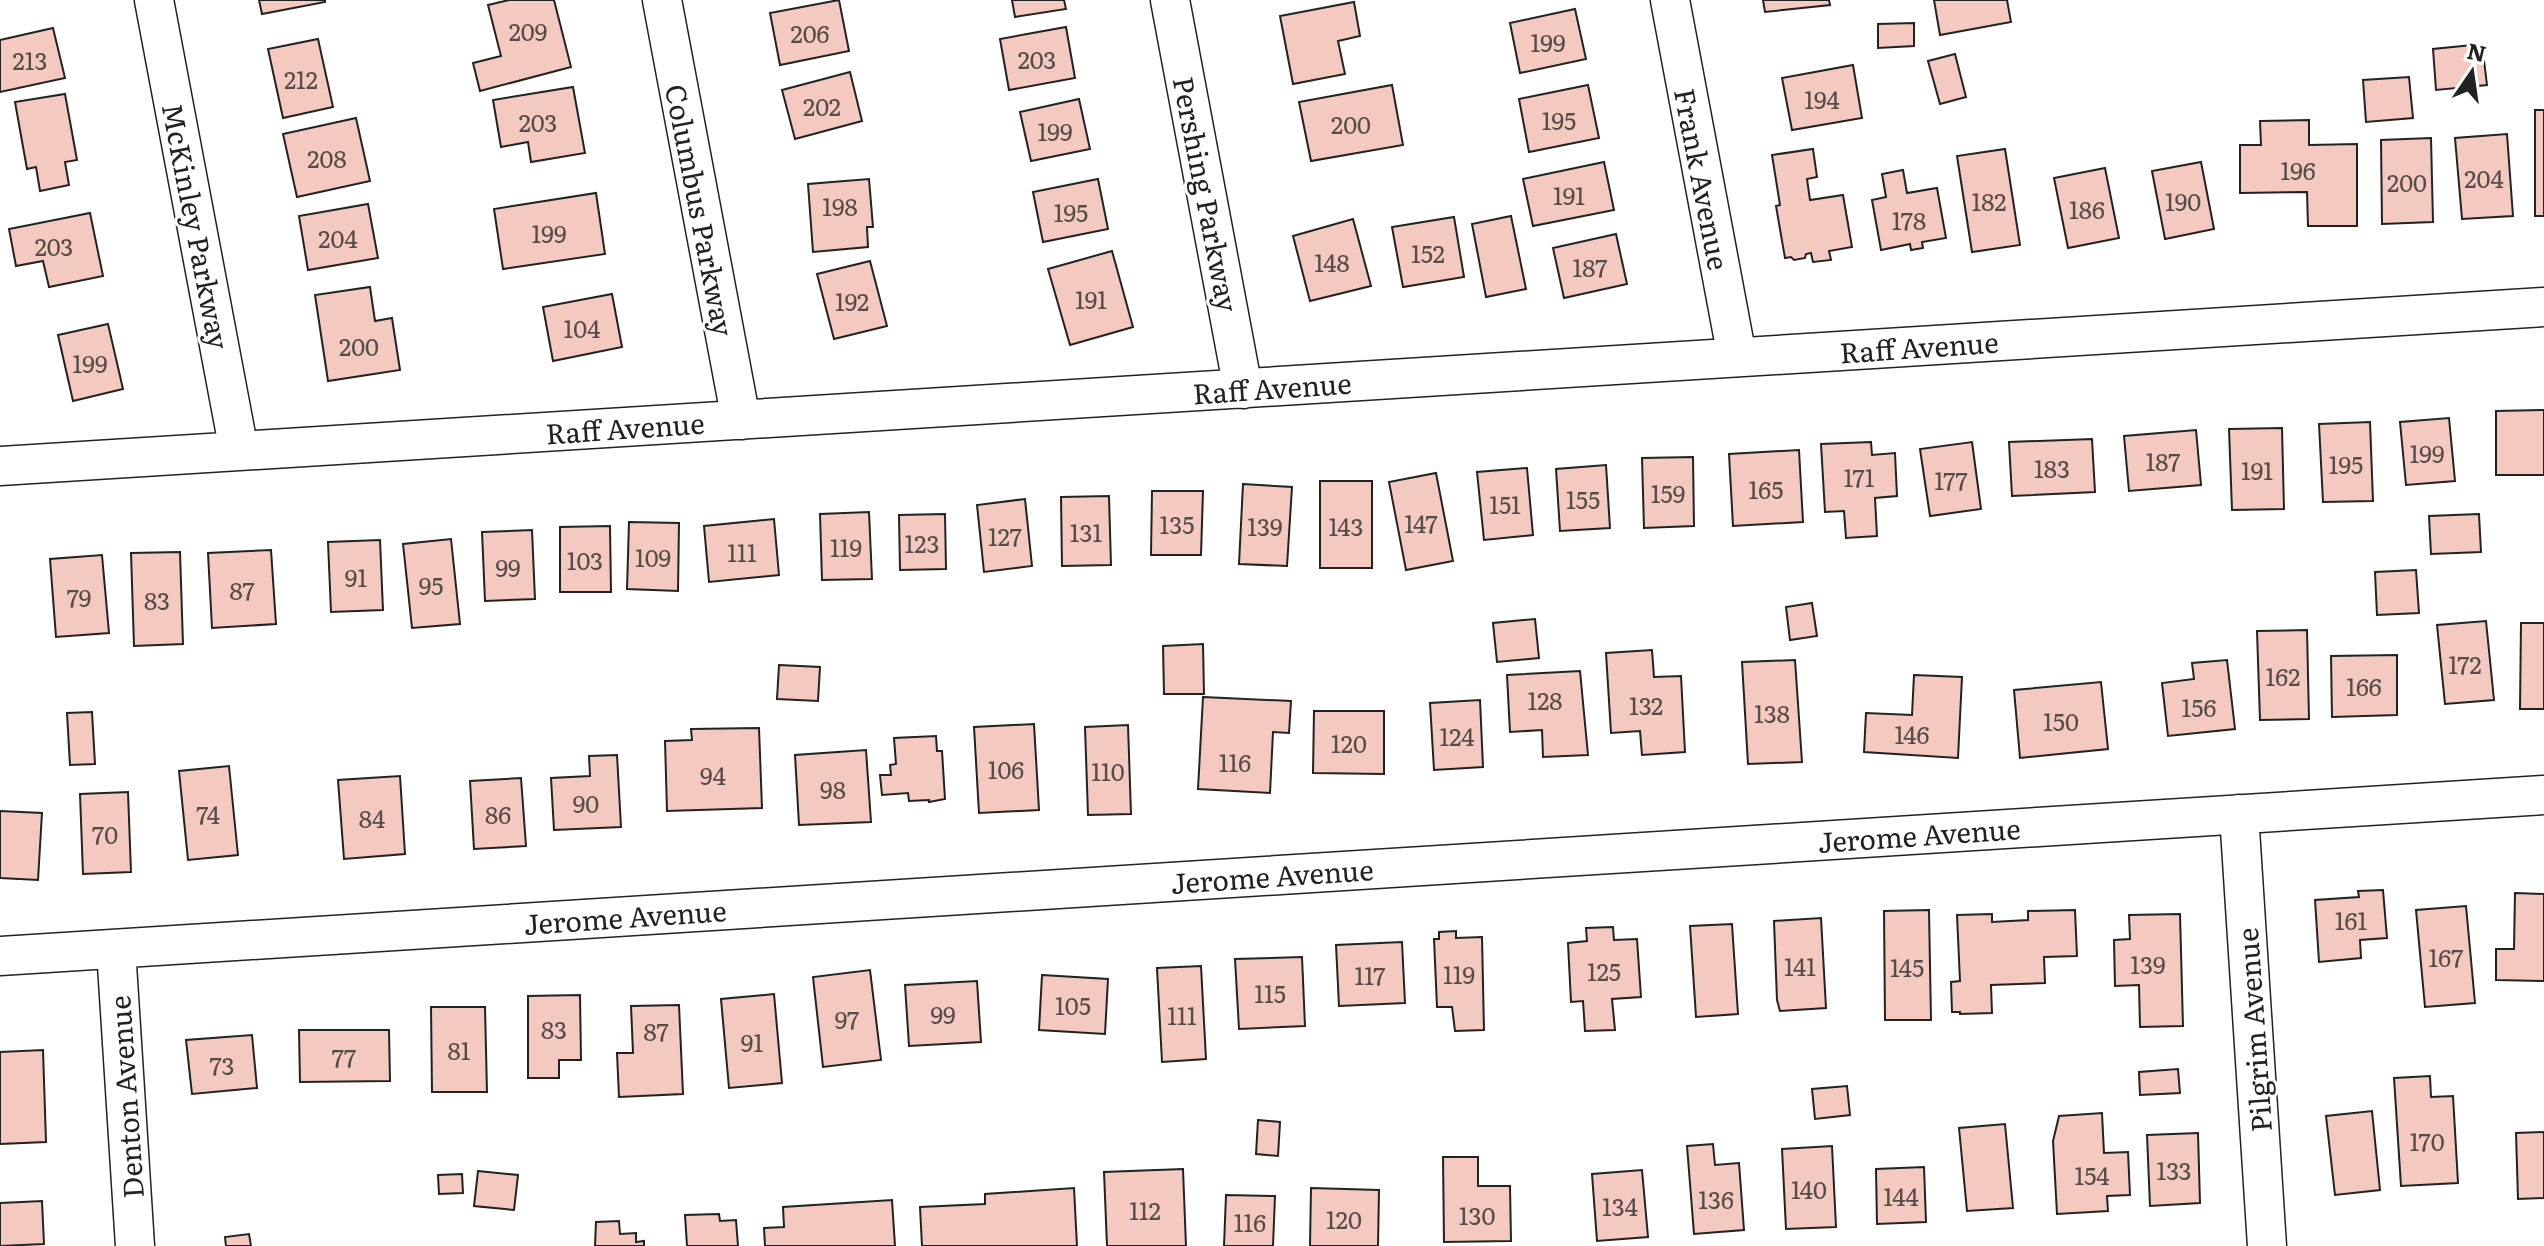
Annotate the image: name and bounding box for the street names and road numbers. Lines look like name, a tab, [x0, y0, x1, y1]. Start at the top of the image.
street label: Pershing Parkway	[1164, 73, 1251, 316]
street label: Columbus Parkway	[656, 80, 746, 340]
street label: Frank Avenue	[1665, 85, 1741, 273]
street label: McKinley Parkway	[153, 99, 242, 354]
street label: Raff Avenue	[1838, 320, 2000, 372]
street label: Raff Avenue	[1191, 361, 1353, 413]
street label: Raff Avenue	[544, 401, 706, 453]
street label: Jerome Avenue	[1816, 806, 2022, 862]
street label: Jerome Avenue	[1169, 847, 1375, 903]
street label: Jerome Avenue	[522, 888, 728, 944]
street label: Pilgrim Avenue	[2225, 926, 2281, 1134]
street label: Denton Avenue	[97, 994, 153, 1200]

